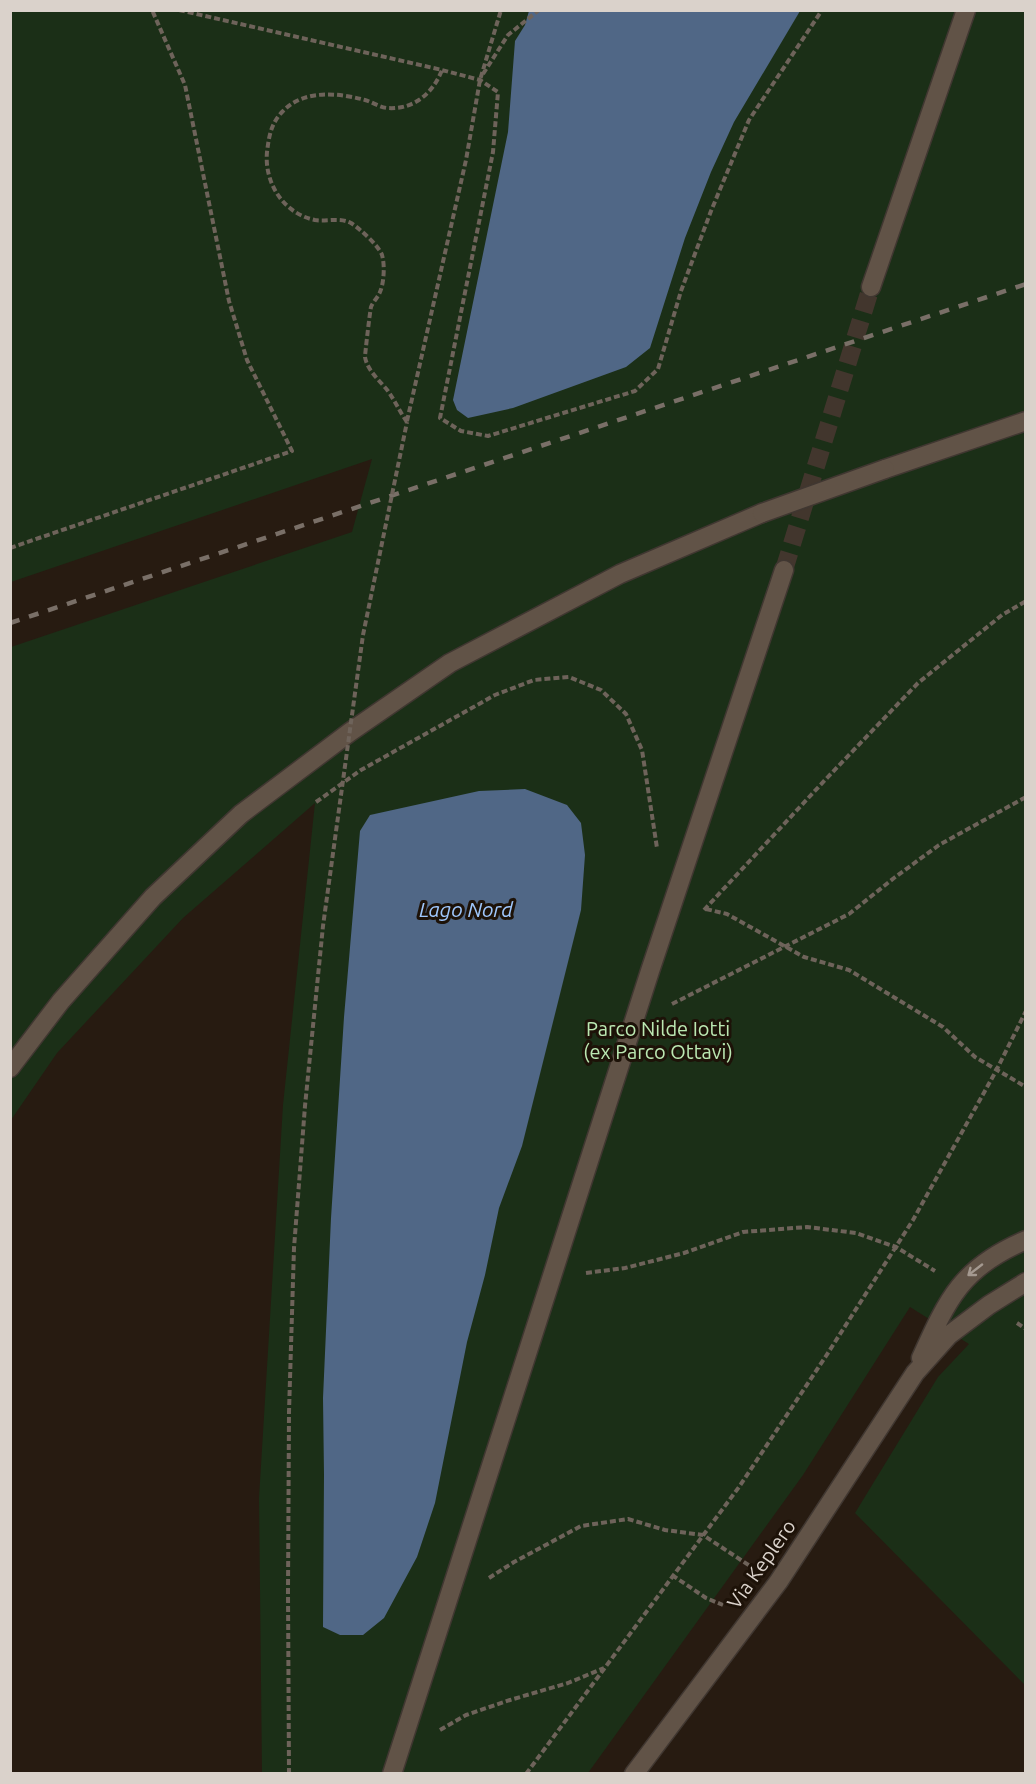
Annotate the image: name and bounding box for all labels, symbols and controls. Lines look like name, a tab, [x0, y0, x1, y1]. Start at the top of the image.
water label: Lago Nord	[419, 897, 514, 921]
park label: Parco Nilde Iotti (ex Parco Ottavi)	[583, 1017, 733, 1063]
one-way arrow	[968, 1263, 984, 1276]
street label: Via Keplero	[722, 1515, 800, 1613]

